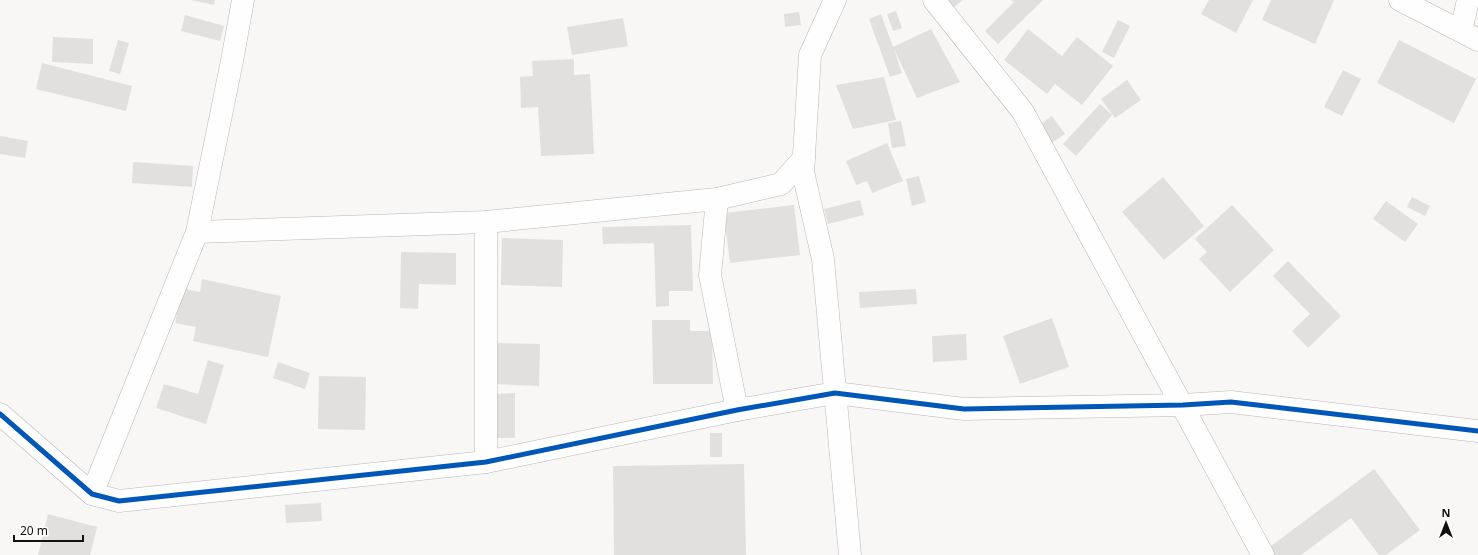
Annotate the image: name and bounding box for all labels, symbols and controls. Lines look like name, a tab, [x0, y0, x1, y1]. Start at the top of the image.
north arrow	[1426, 503, 1466, 543]
text: N	[1442, 505, 1450, 520]
scale bar	[14, 517, 83, 543]
text: 20 m	[20, 522, 48, 539]

